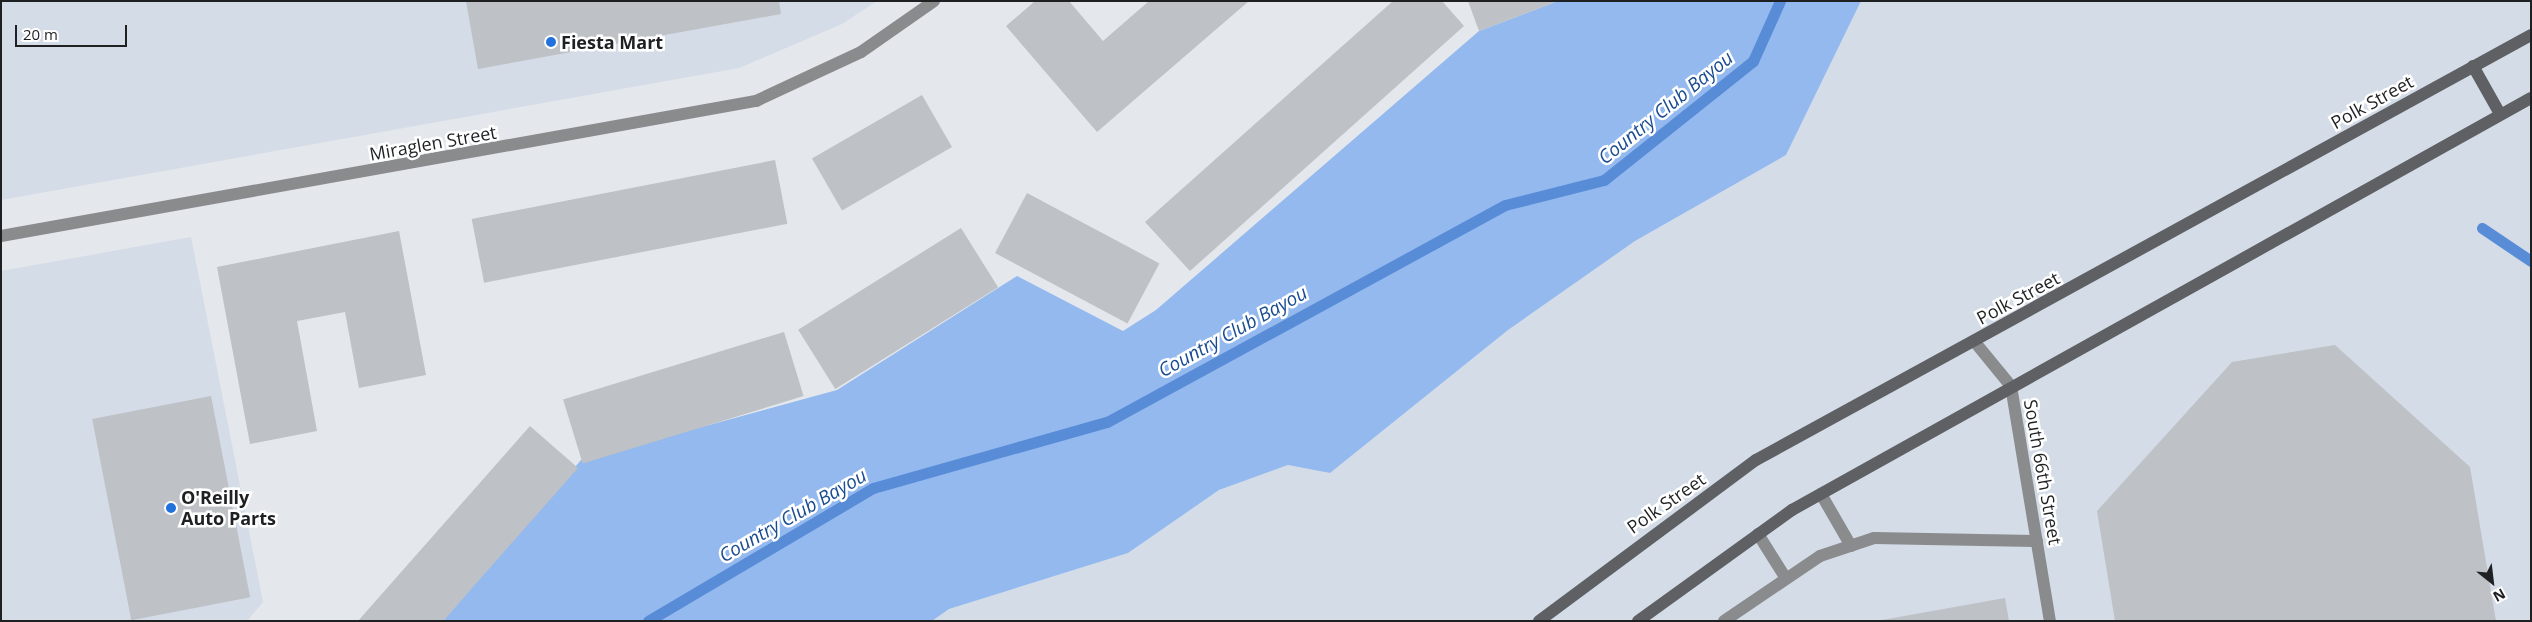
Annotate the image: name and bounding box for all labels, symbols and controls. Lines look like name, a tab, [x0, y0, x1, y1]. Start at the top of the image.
scale bar	[18, 15, 130, 47]
text: 20 m	[23, 24, 58, 44]
place label: Fiesta Mart	[561, 31, 663, 53]
marker: Fiesta Mart	[545, 36, 557, 48]
water label: Country Club Bayou	[1594, 47, 1738, 169]
street label: Polk Street	[2327, 71, 2417, 133]
street label: Miraglen Street	[368, 121, 498, 165]
street label: Polk Street	[1973, 267, 2063, 329]
water label: Country Club Bayou	[1155, 282, 1311, 382]
street label: South 66th Street	[2020, 398, 2066, 546]
water label: Country Club Bayou	[715, 464, 871, 568]
street label: Polk Street	[1623, 468, 1709, 538]
place label: O'Reilly Auto Parts	[181, 487, 276, 530]
marker: O'Reilly Auto Parts	[165, 502, 177, 514]
north arrow	[2467, 557, 2517, 607]
text: N	[2490, 584, 2509, 607]

